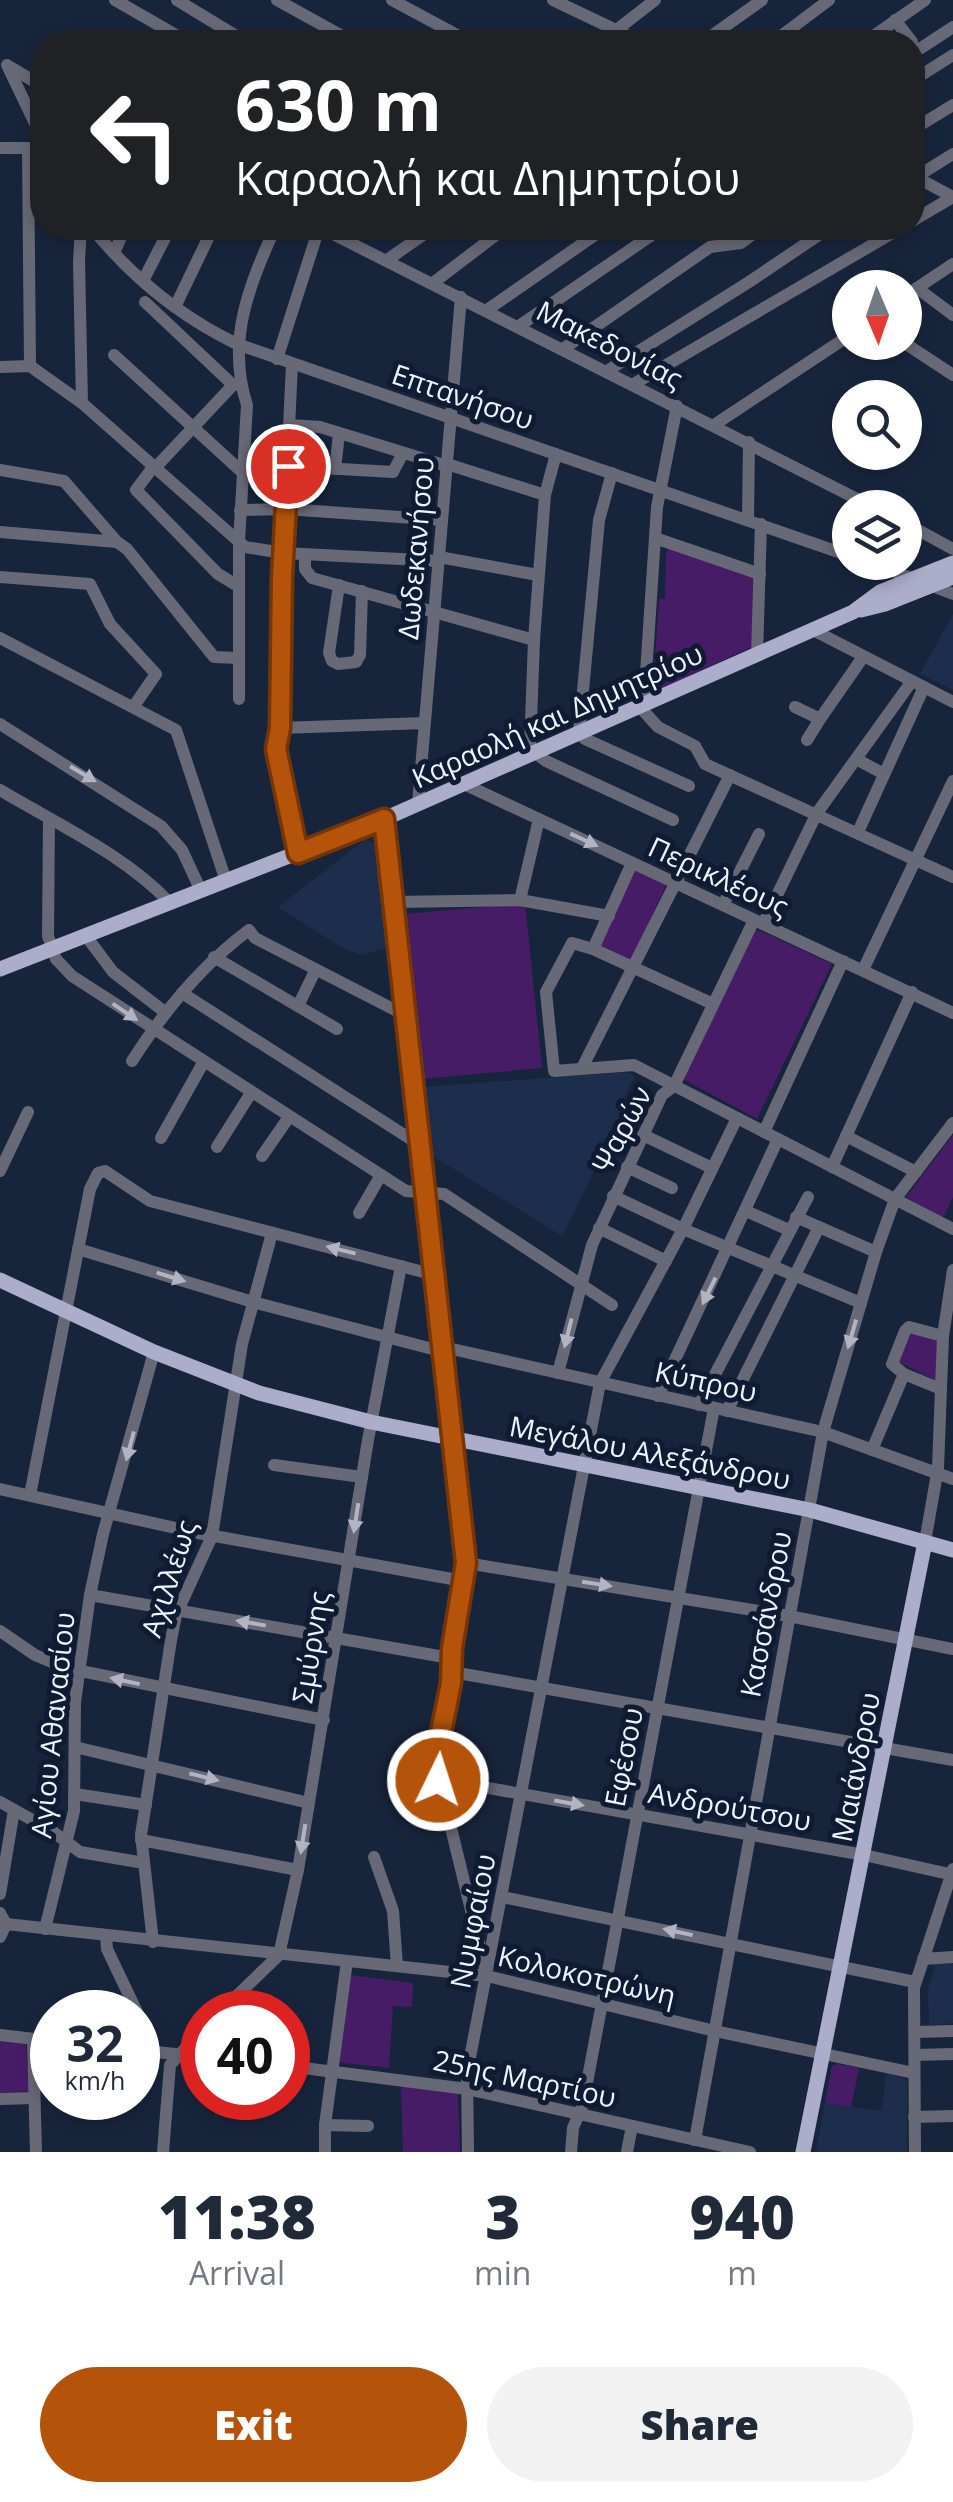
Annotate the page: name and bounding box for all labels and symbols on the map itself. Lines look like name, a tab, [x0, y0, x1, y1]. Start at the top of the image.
north arrow	[832, 270, 922, 360]
street label: Μακεδονίας	[530, 291, 690, 397]
street label: Επτανήσου	[387, 354, 539, 438]
pin	[246, 424, 331, 509]
street label: Δωδεκανήσου	[388, 455, 442, 641]
street label: Καραολή και Δημητρίου	[406, 634, 708, 796]
one-way arrow	[69, 765, 97, 783]
street label: Περικλέους	[643, 827, 795, 925]
one-way arrow	[570, 832, 599, 849]
one-way arrow	[111, 1002, 138, 1020]
street label: Ψαρών	[582, 1079, 660, 1179]
one-way arrow	[325, 1242, 356, 1258]
one-way arrow	[157, 1271, 187, 1286]
one-way arrow	[700, 1277, 717, 1306]
one-way arrow	[559, 1318, 575, 1349]
one-way arrow	[844, 1320, 859, 1350]
street label: Κύπρου	[652, 1352, 760, 1410]
street label: Μεγάλου Αλεξάνδρου	[506, 1406, 794, 1498]
one-way arrow	[121, 1431, 137, 1462]
one-way arrow	[347, 1503, 363, 1535]
street label: Αχιλλέως	[131, 1515, 205, 1641]
street label: Κασσάνδρου	[730, 1528, 800, 1700]
one-way arrow	[582, 1577, 613, 1592]
street label: Σμύρνης	[282, 1588, 338, 1706]
street label: Αγίου Αθανασίου	[21, 1610, 83, 1840]
one-way arrow	[235, 1615, 266, 1630]
one-way arrow	[110, 1673, 141, 1689]
street label: Μαιάνδρου	[822, 1689, 888, 1845]
street label: Εφέσου	[595, 1704, 651, 1810]
position arrow	[386, 1728, 490, 1832]
one-way arrow	[189, 1770, 220, 1785]
street label: Ανδρούτσου	[646, 1773, 814, 1839]
one-way arrow	[553, 1796, 585, 1811]
one-way arrow	[295, 1824, 310, 1855]
street label: Νυμφαίου	[440, 1851, 504, 1991]
one-way arrow	[662, 1923, 693, 1939]
street label: Κολοκοτρώνη	[494, 1936, 680, 2014]
speed limit sign: 40	[180, 1990, 310, 2120]
street label: 25ης Μαρτίου	[430, 2040, 620, 2116]

